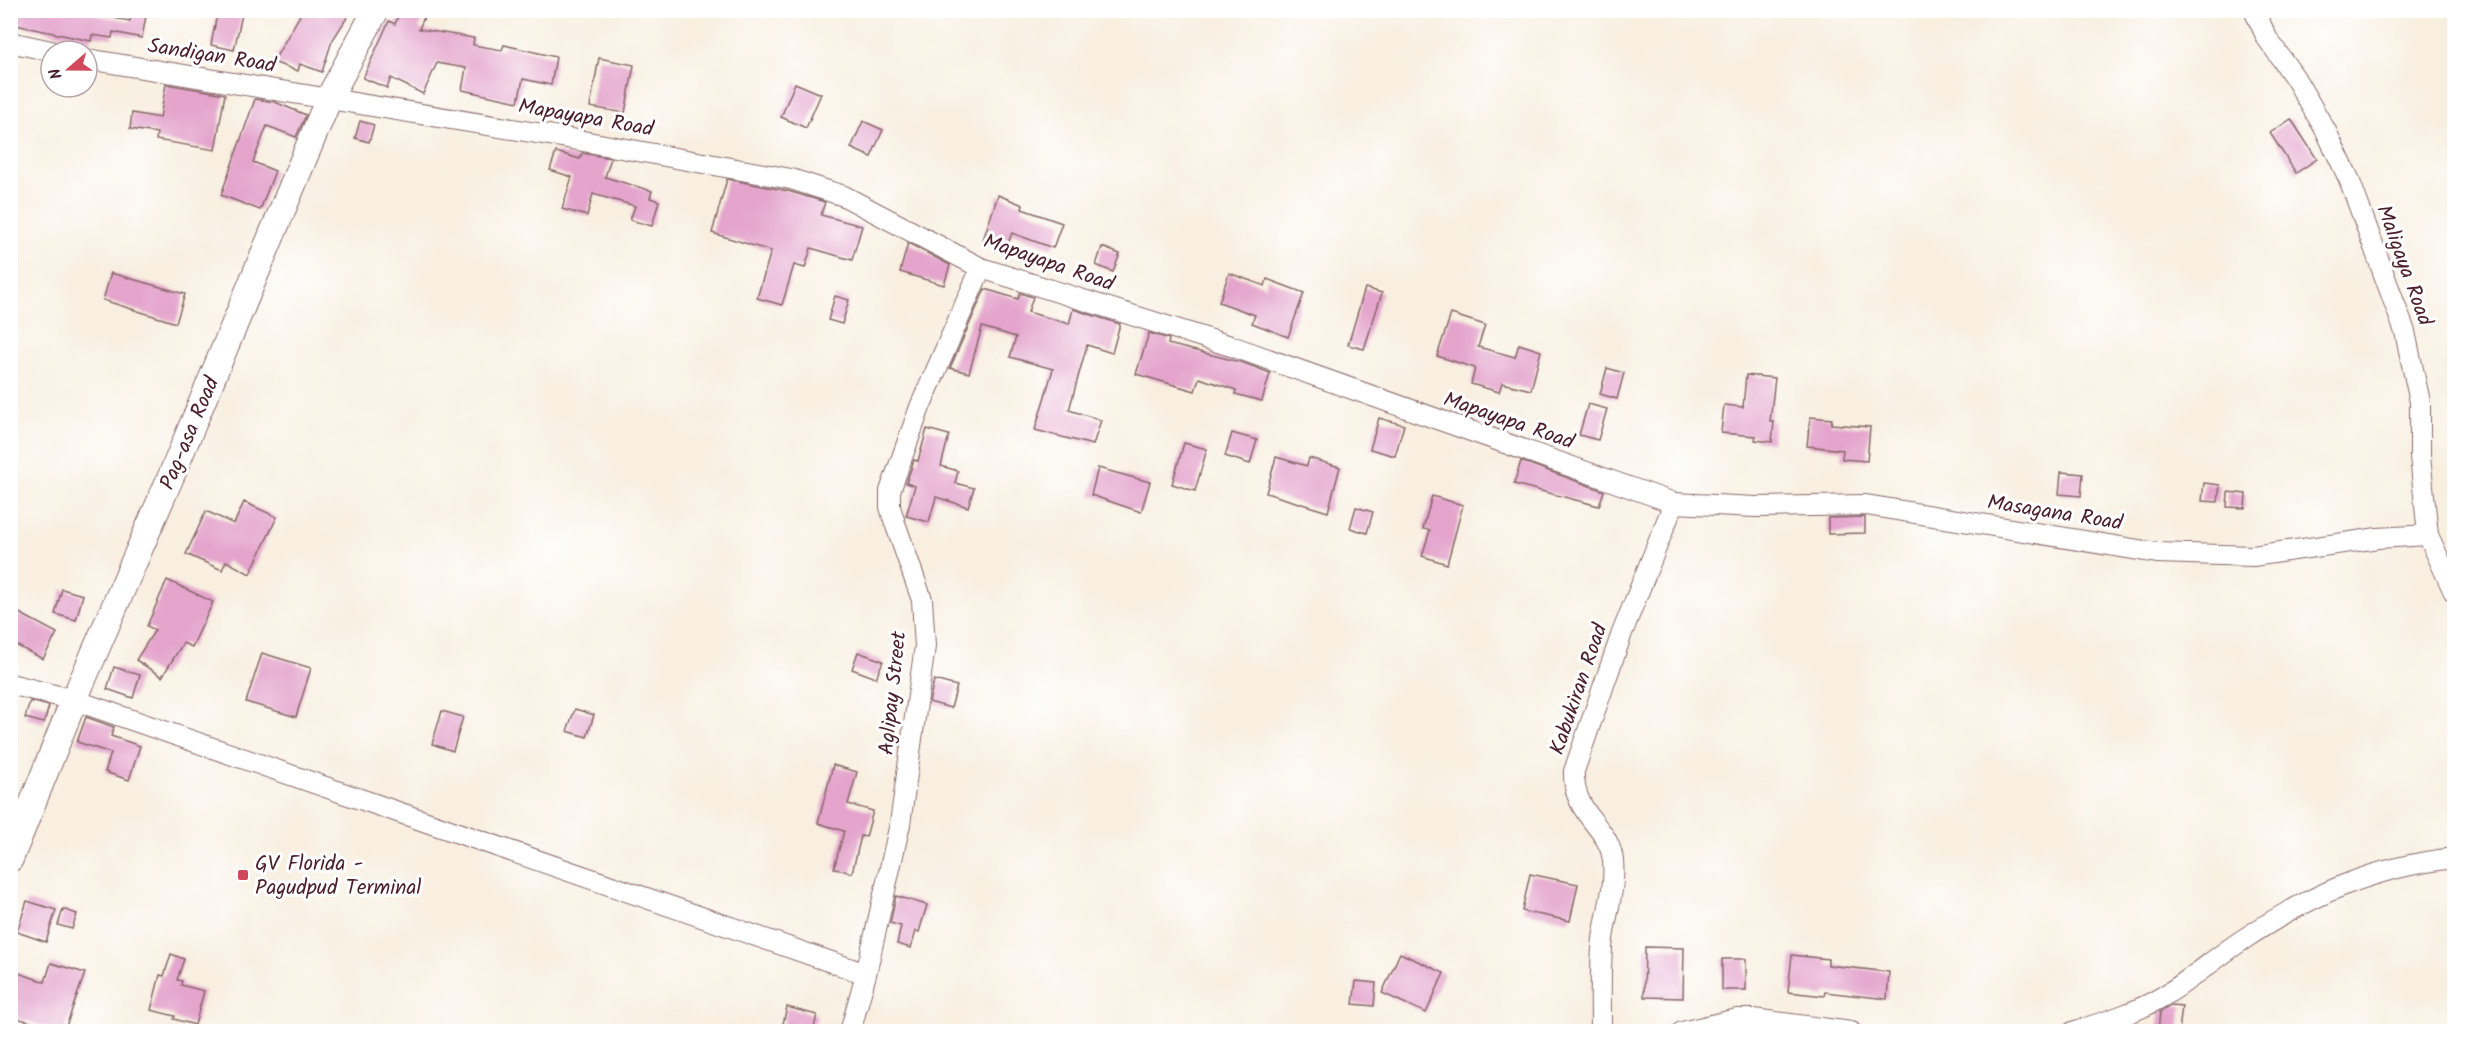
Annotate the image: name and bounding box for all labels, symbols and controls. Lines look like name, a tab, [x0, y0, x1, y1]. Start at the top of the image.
street label: Sandigan Road	[145, 30, 279, 83]
north arrow	[39, 39, 99, 99]
text: N	[43, 65, 70, 83]
street label: Mapayapa Road	[516, 90, 656, 147]
street label: Maligaya Road	[2366, 200, 2441, 331]
street label: Mapayapa Road	[979, 226, 1119, 301]
street label: Pag-asa Road	[152, 371, 229, 495]
street label: Mapayapa Road	[1439, 384, 1579, 459]
street label: Masagana Road	[1985, 486, 2125, 541]
street label: Kabukiran Road	[1542, 619, 1617, 760]
street label: Aglipay Street	[871, 629, 916, 757]
place label: GV Florida - Pagudpud Terminal	[255, 848, 421, 905]
marker: GV Florida - Pagudpud Terminal	[236, 868, 250, 882]

